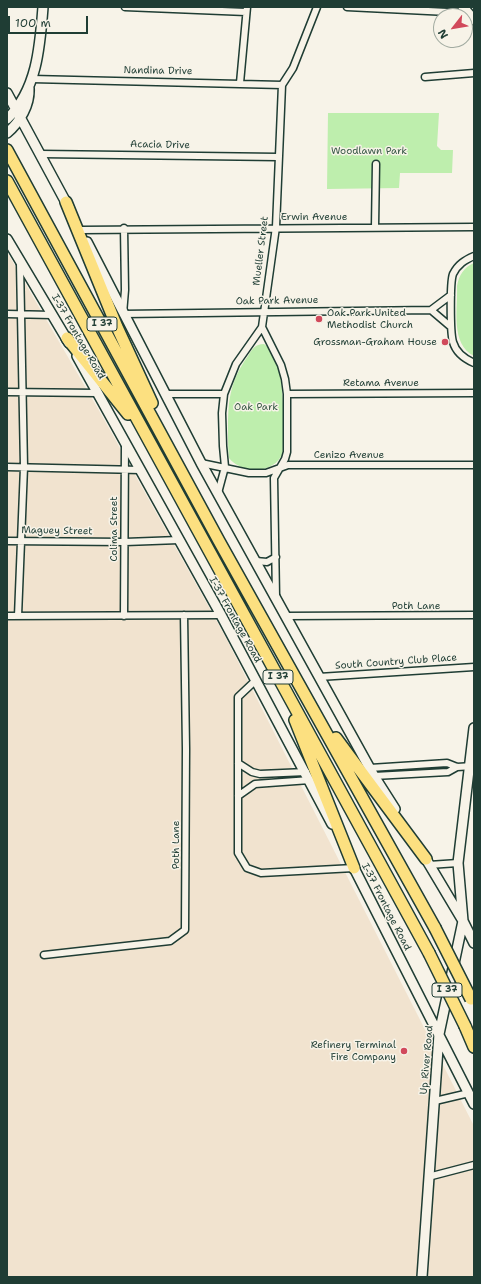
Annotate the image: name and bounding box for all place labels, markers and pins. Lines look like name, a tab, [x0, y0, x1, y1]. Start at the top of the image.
place label: Oak Park United Methodist Church	[327, 307, 413, 330]
marker: Oak Park United Methodist Church	[314, 314, 324, 324]
place label: Grossman-Graham House	[313, 336, 437, 348]
marker: Grossman-Graham House	[440, 337, 450, 347]
place label: Refinery Terminal Fire Company	[311, 1039, 396, 1062]
marker: Refinery Terminal Fire Company	[399, 1046, 409, 1056]

